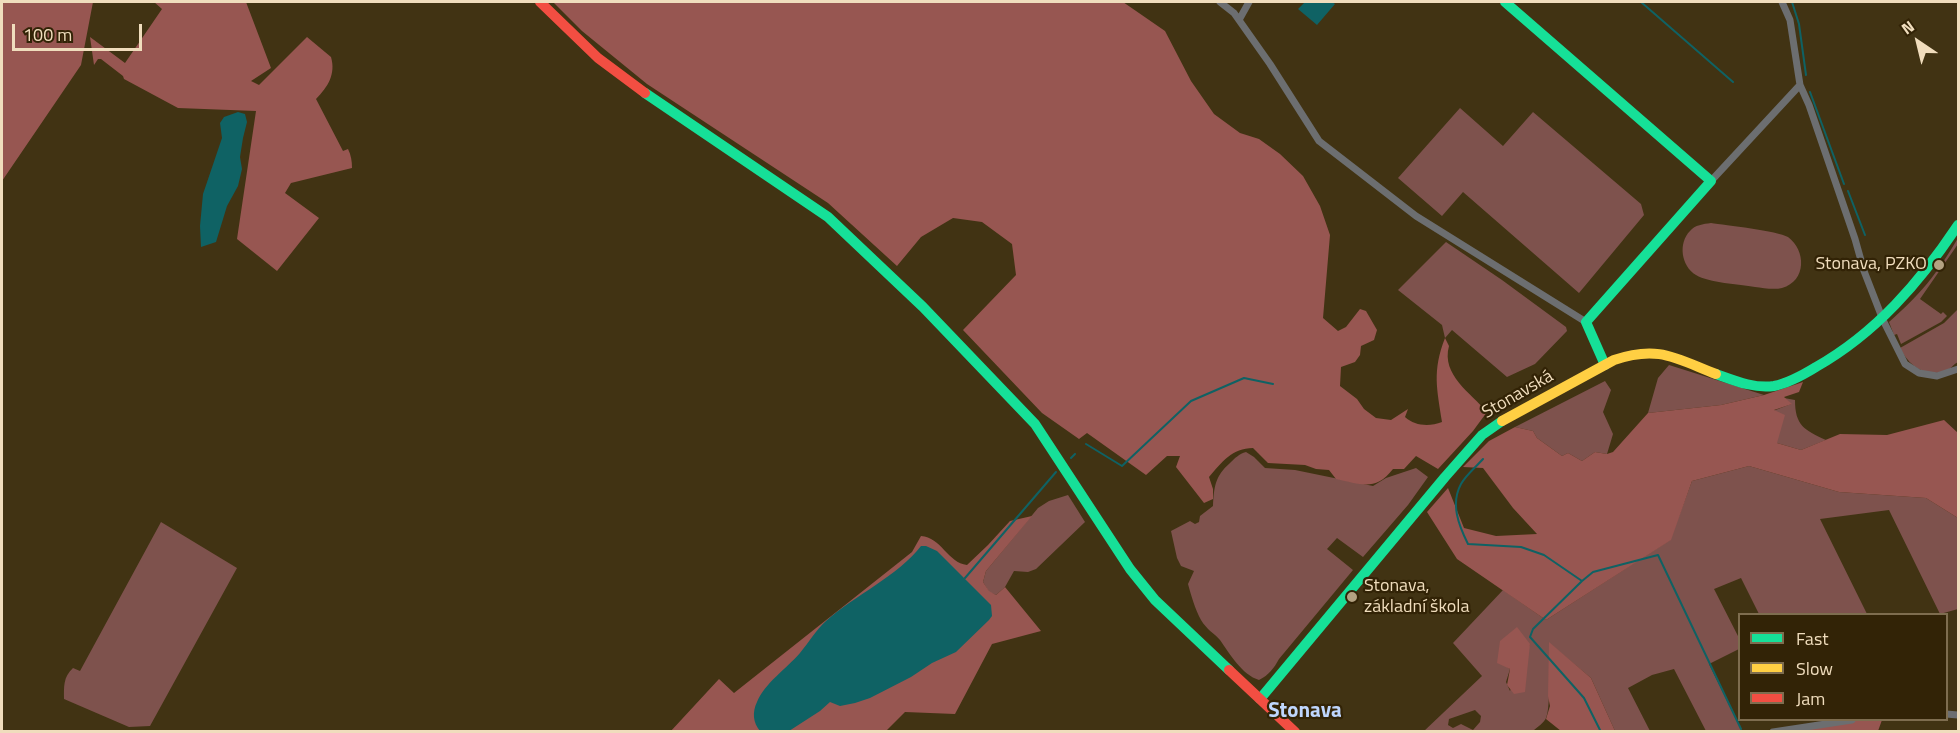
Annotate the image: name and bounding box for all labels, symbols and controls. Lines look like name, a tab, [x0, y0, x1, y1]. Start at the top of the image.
scale bar	[15, 12, 146, 50]
north arrow	[1888, 12, 1948, 72]
text: N	[1896, 14, 1919, 40]
text: 100 m	[23, 21, 72, 48]
place label: Stonava, PZKO	[1815, 254, 1927, 276]
marker: Stonava, PZKO	[1932, 258, 1946, 272]
street label: Stonavská	[1479, 366, 1557, 424]
place label: Stonava, základní škola	[1364, 576, 1470, 618]
marker: Stonava, základní škola	[1345, 590, 1359, 604]
legend	[1738, 613, 1948, 721]
text: Fast	[1796, 625, 1829, 652]
text: Slow	[1796, 655, 1833, 682]
text: Jam	[1796, 685, 1825, 712]
district label: Stonava	[1268, 699, 1342, 725]

